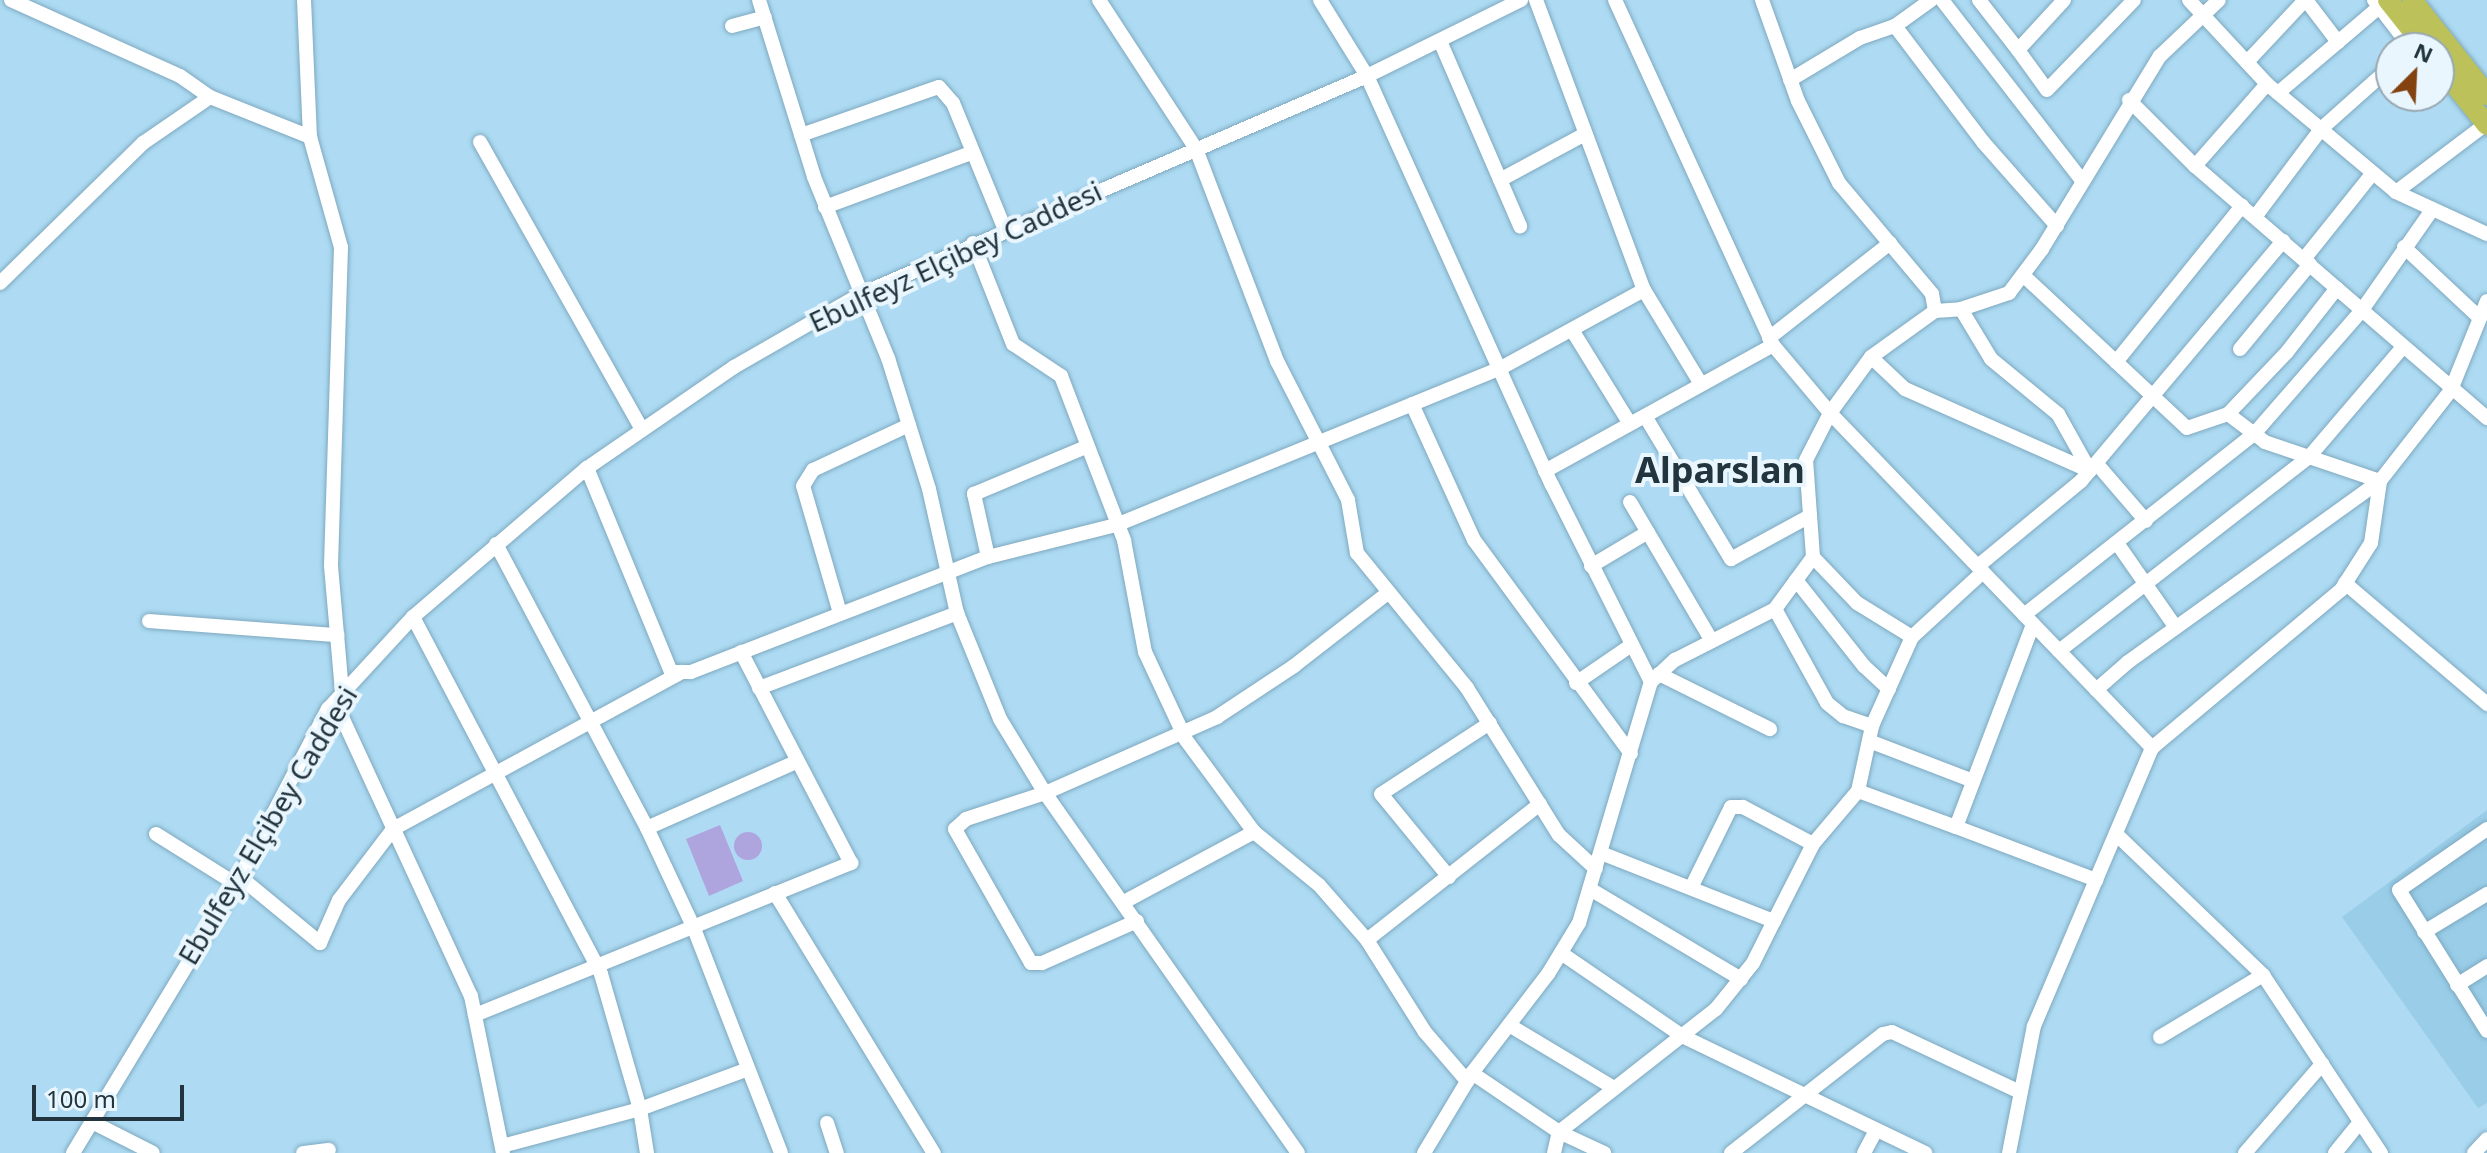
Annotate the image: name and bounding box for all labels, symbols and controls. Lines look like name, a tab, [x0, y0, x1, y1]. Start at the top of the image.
north arrow	[2375, 32, 2455, 112]
text: N	[2410, 35, 2438, 69]
street label: Ebulfeyz Elçibey Caddesi	[804, 173, 1106, 339]
district label: Alparslan	[1635, 448, 1805, 492]
street label: Ebulfeyz Elçibey Caddesi	[171, 680, 363, 970]
scale bar	[36, 1069, 188, 1119]
text: 100 m	[46, 1082, 116, 1115]

